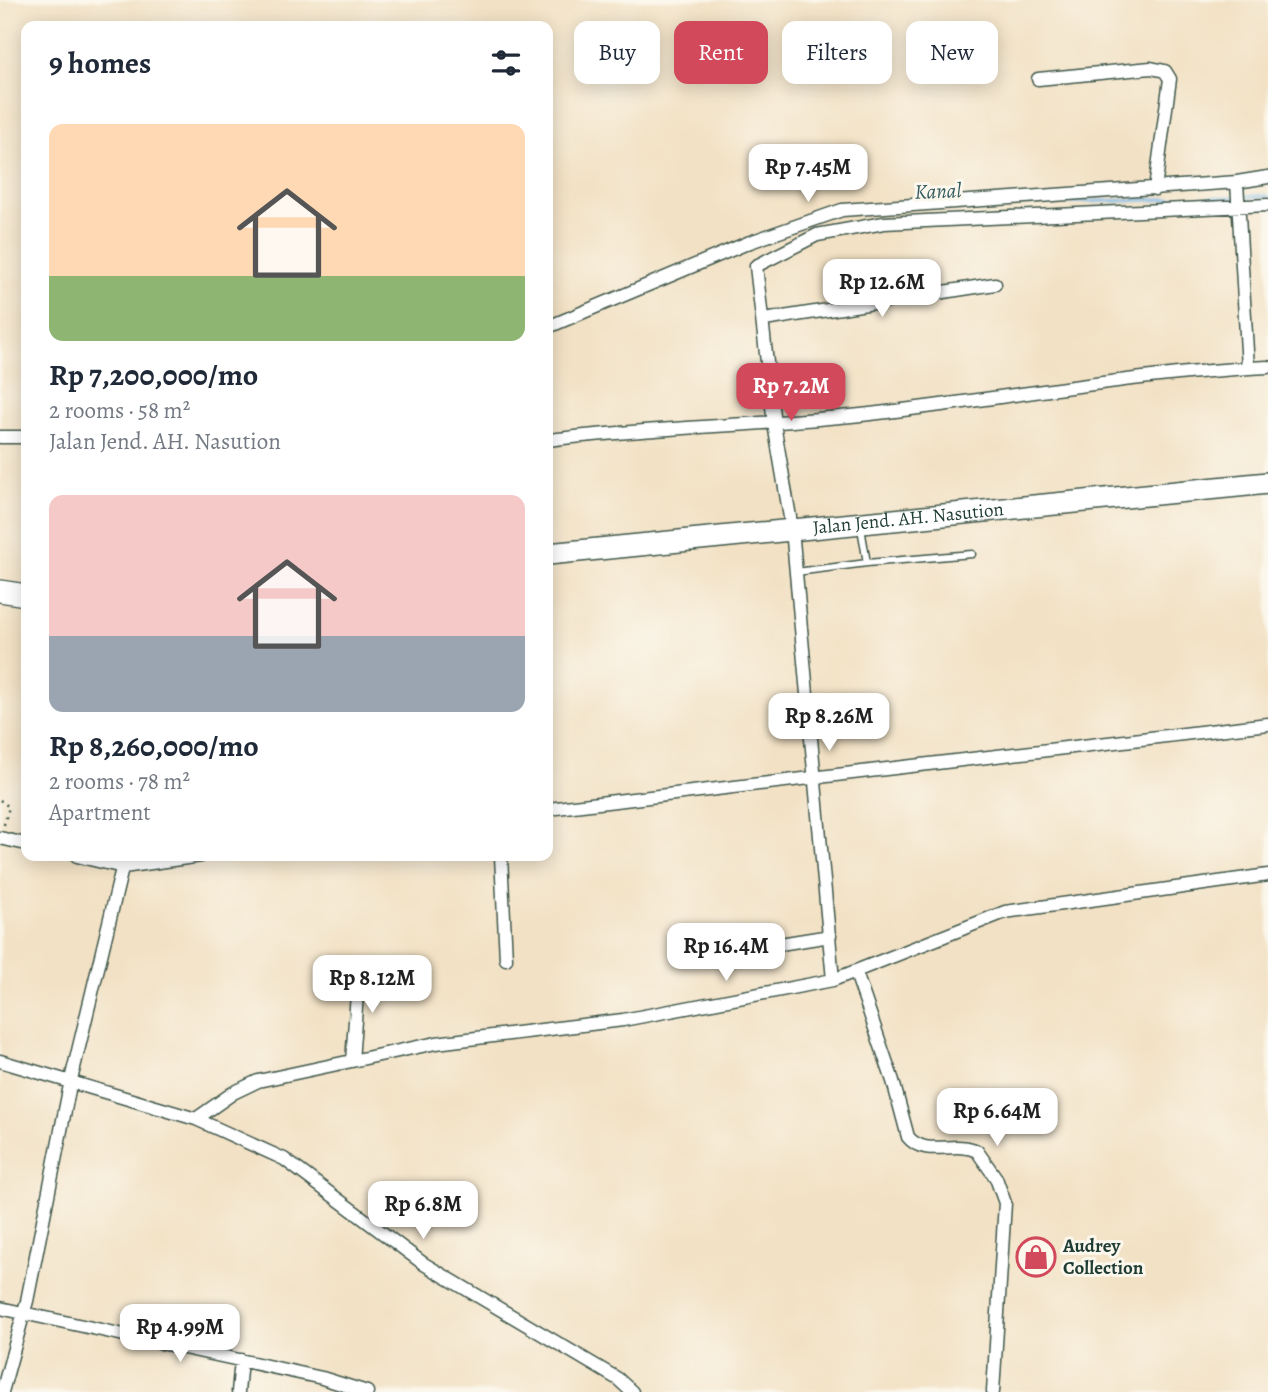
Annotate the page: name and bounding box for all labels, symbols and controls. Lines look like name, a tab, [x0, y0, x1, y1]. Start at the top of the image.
chip: Buy	[574, 21, 660, 84]
chip: Rent	[674, 21, 768, 84]
chip: Filters	[782, 21, 892, 84]
chip: New	[906, 21, 998, 84]
text: 9 homes	[49, 43, 151, 83]
icon: filters	[487, 44, 525, 82]
pin: Rp 7.45M	[736, 144, 880, 204]
text: Rp 7.45M	[765, 151, 851, 182]
icon: home	[224, 170, 350, 296]
water label: Kanal	[914, 176, 963, 206]
pin: Rp 12.6M	[810, 260, 954, 319]
text: Rp 12.6M	[839, 266, 925, 297]
text: Rp 7,200,000/mo	[49, 355, 258, 395]
pin: Rp 7.2M	[726, 364, 856, 423]
text: Rp 7.2M	[752, 370, 830, 401]
text: 2 rooms · 58 m²	[49, 395, 190, 426]
text: Jalan Jend. AH. Nasution	[49, 426, 281, 457]
street label: Jalan Jend. AH. Nasution	[812, 496, 1005, 541]
icon: home	[224, 541, 350, 667]
pin: Rp 8.26M	[757, 694, 901, 753]
text: Rp 8.26M	[784, 700, 874, 731]
text: Rp 8,260,000/mo	[49, 726, 259, 766]
text: 2 rooms · 78 m²	[49, 766, 190, 797]
text: Apartment	[49, 797, 151, 828]
pin: Rp 16.4M	[654, 923, 798, 983]
text: Rp 16.4M	[683, 930, 769, 961]
pin: Rp 8.12M	[300, 956, 444, 1015]
text: Rp 8.12M	[329, 962, 415, 993]
pin: Rp 6.64M	[925, 1088, 1069, 1148]
text: Rp 6.64M	[953, 1095, 1041, 1126]
pin: Rp 6.8M	[358, 1182, 488, 1241]
text: Rp 6.8M	[384, 1188, 462, 1219]
place label: Audrey Collection	[1062, 1233, 1144, 1281]
shop icon: Audrey Collection	[1015, 1236, 1057, 1278]
pin: Rp 4.99M	[108, 1304, 252, 1364]
text: Rp 4.99M	[136, 1311, 224, 1342]

